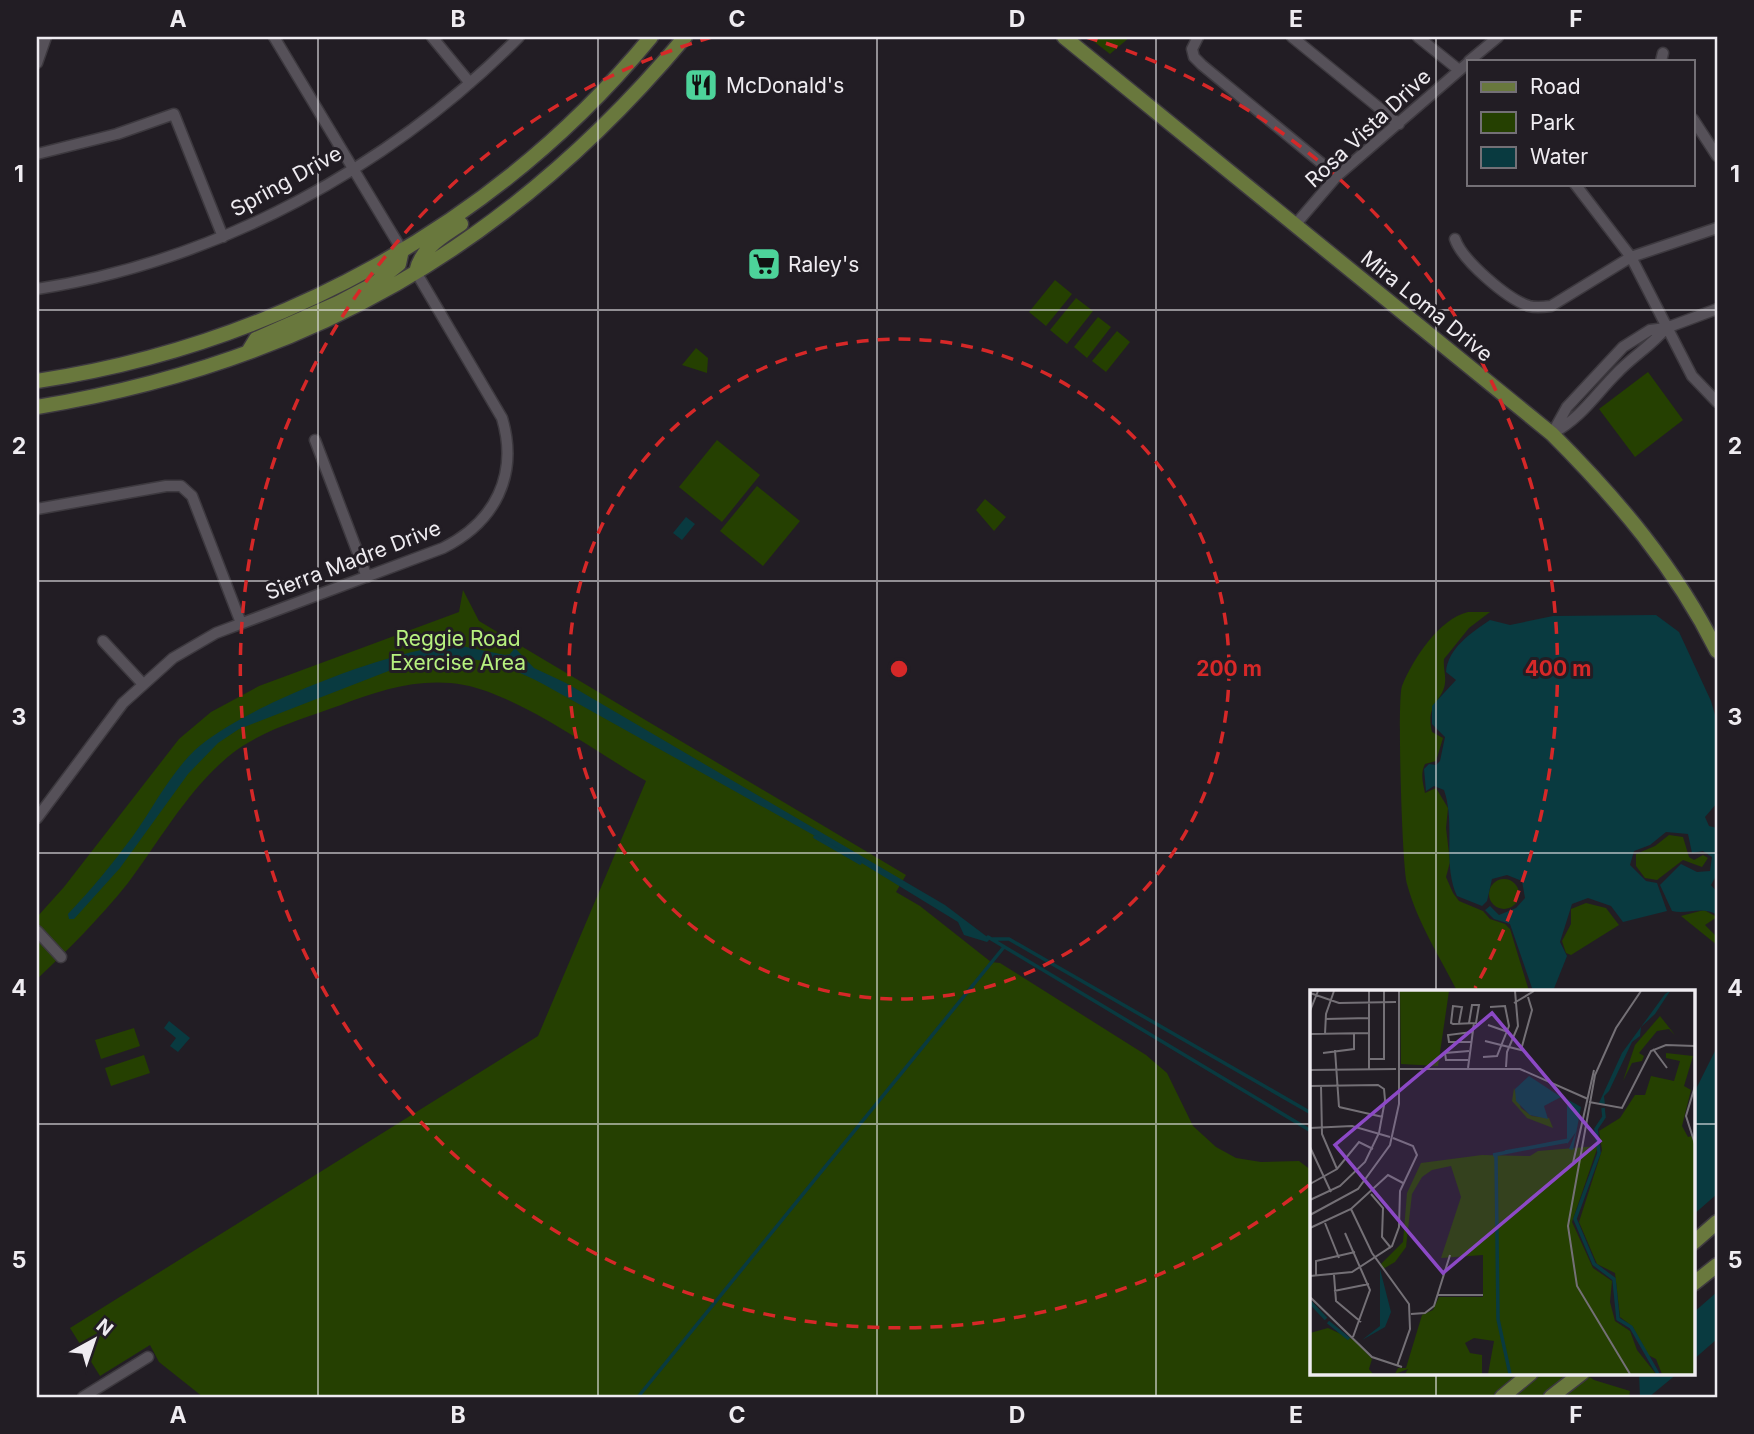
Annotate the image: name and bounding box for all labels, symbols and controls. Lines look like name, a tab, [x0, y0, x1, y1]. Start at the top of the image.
text: A	[169, 5, 187, 33]
text: B	[450, 5, 466, 33]
text: C	[728, 5, 746, 33]
text: D	[1009, 5, 1025, 33]
text: E	[1289, 5, 1303, 33]
text: F	[1569, 5, 1583, 33]
legend	[1467, 60, 1694, 186]
street label: Rosa Vista Drive	[1300, 64, 1436, 192]
restaurant icon: McDonald's	[682, 66, 720, 104]
place label: McDonald's	[726, 73, 844, 98]
text: Road	[1530, 74, 1581, 99]
text: Park	[1530, 110, 1575, 135]
street label: Spring Drive	[226, 140, 346, 222]
text: Water	[1530, 144, 1588, 169]
text: 1	[14, 160, 24, 188]
text: 1	[1730, 160, 1740, 188]
supermarket icon: Raley's	[745, 245, 783, 283]
street label: Mira Loma Drive	[1356, 245, 1498, 367]
place label: Raley's	[788, 252, 859, 277]
text: 2	[12, 432, 26, 460]
text: 2	[1728, 432, 1742, 460]
street label: Sierra Madre Drive	[262, 515, 444, 605]
park label: Reggie Road Exercise Area	[390, 626, 526, 675]
text: 200 m	[1196, 656, 1262, 681]
text: 400 m	[1525, 656, 1591, 681]
centre of rings	[887, 657, 911, 681]
text: 3	[12, 703, 26, 731]
text: 3	[1728, 703, 1742, 731]
text: 4	[11, 974, 27, 1002]
text: 4	[1727, 974, 1743, 1002]
inset map	[1310, 990, 1694, 1374]
text: 5	[12, 1246, 26, 1274]
text: 5	[1728, 1246, 1742, 1274]
north arrow	[60, 1304, 130, 1374]
text: N	[92, 1314, 118, 1341]
text: A	[169, 1401, 187, 1429]
text: B	[450, 1401, 466, 1429]
text: C	[728, 1401, 746, 1429]
text: D	[1009, 1401, 1025, 1429]
text: E	[1289, 1401, 1303, 1429]
text: F	[1569, 1401, 1583, 1429]

